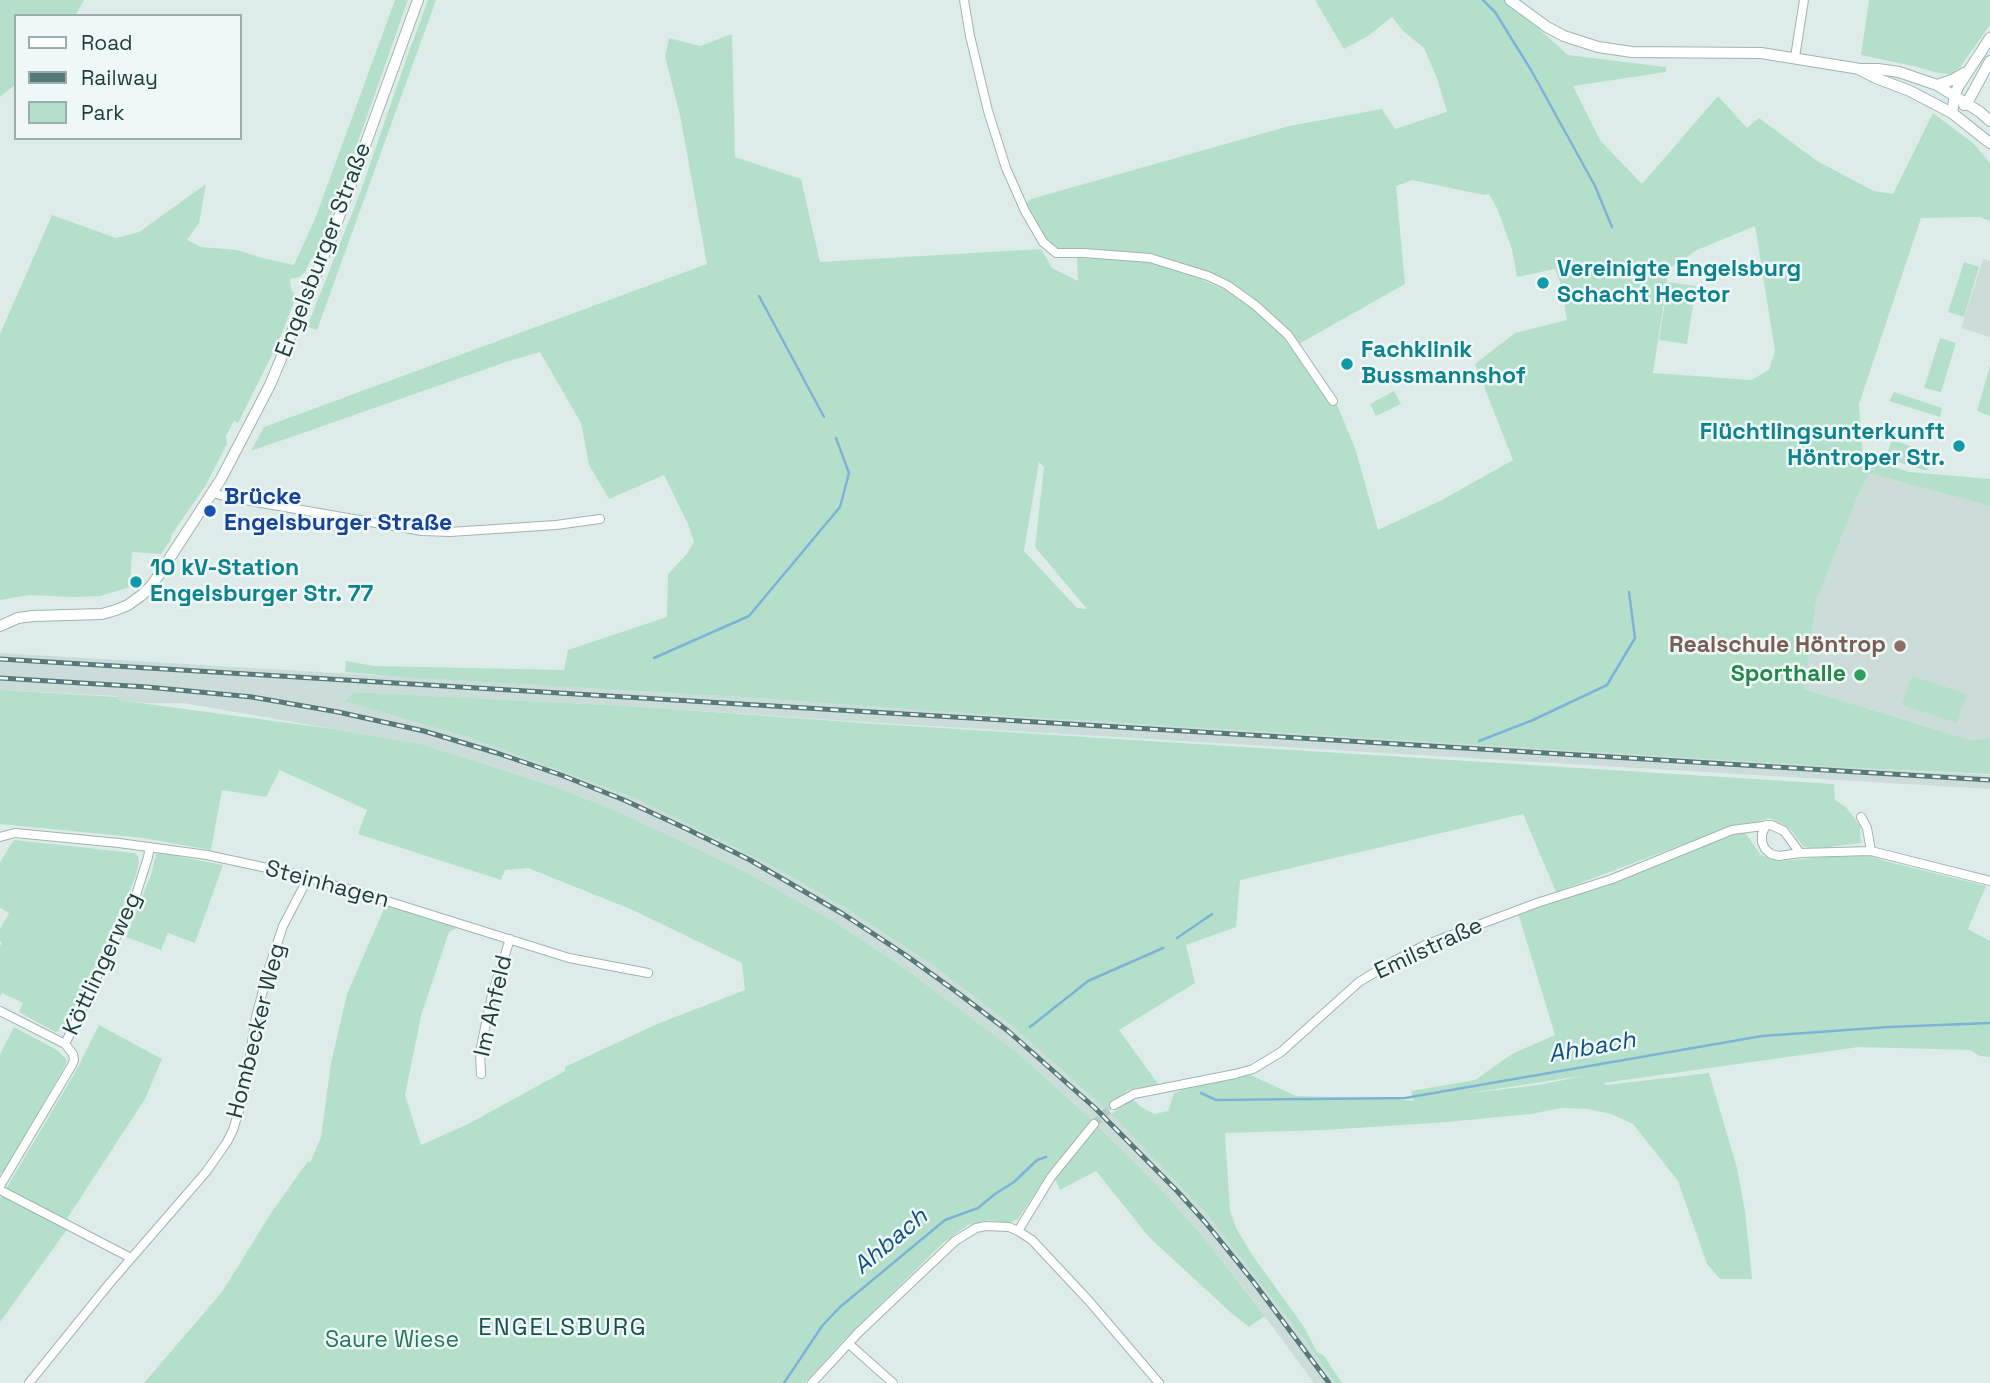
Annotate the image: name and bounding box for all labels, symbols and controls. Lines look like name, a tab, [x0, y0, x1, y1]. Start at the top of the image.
legend	[14, 14, 242, 140]
text: Road	[81, 29, 133, 56]
text: Railway	[81, 64, 158, 91]
text: Park	[81, 99, 125, 126]
street label: Engelsburger Straße	[270, 139, 378, 361]
place label: Vereinigte Engelsburg Schacht Hector	[1557, 256, 1801, 310]
marker: Vereinigte Engelsburg Schacht Hector	[1535, 275, 1551, 291]
place label: Fachklinik Bussmannshof	[1361, 337, 1526, 391]
marker: Fachklinik Bussmannshof	[1339, 356, 1355, 372]
place label: Flüchtlingsunterkunft Höntroper Str.	[1700, 419, 1945, 473]
marker: Flüchtlingsunterkunft Höntroper Str.	[1951, 438, 1967, 454]
place label: Brücke Engelsburger Straße	[224, 484, 452, 538]
marker: Brücke Engelsburger Straße	[202, 503, 218, 519]
place label: 10 kV-Station Engelsburger Str. 77	[150, 555, 373, 609]
marker: 10 kV-Station Engelsburger Str. 77	[128, 574, 144, 590]
place label: Realschule Höntrop	[1669, 632, 1886, 660]
marker: Realschule Höntrop	[1892, 638, 1908, 654]
place label: Sporthalle	[1731, 661, 1846, 689]
marker: Sporthalle	[1852, 667, 1868, 683]
street label: Steinhagen	[262, 855, 392, 915]
street label: Köttlingerweg	[58, 888, 148, 1040]
street label: Emilstraße	[1371, 912, 1487, 986]
street label: Hombecker Weg	[222, 941, 292, 1121]
street label: Im Ahfeld	[469, 953, 519, 1059]
water label: Ahbach	[1546, 1026, 1638, 1070]
water label: Ahbach	[848, 1203, 934, 1281]
district label: ENGELSBURG	[480, 1314, 646, 1342]
park label: Saure Wiese	[325, 1327, 459, 1355]

